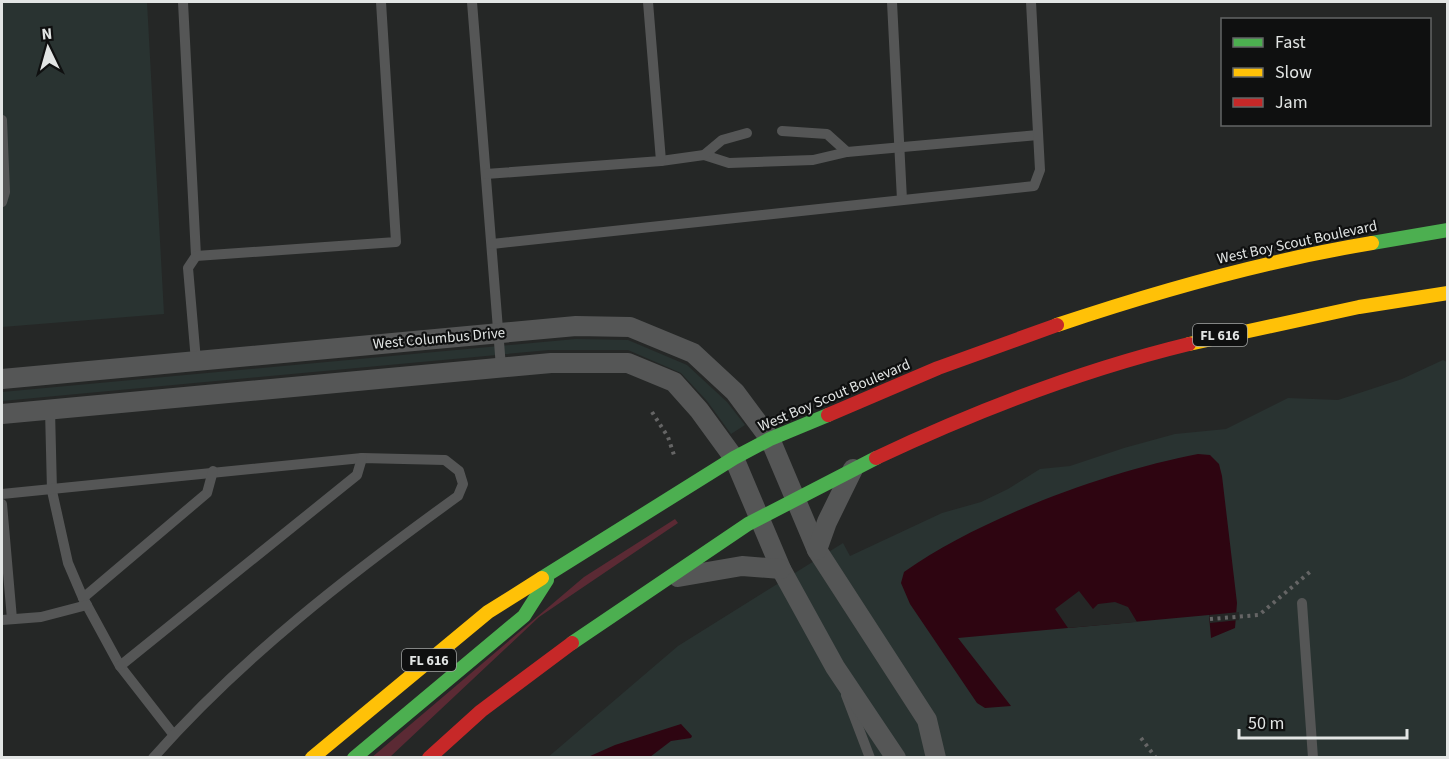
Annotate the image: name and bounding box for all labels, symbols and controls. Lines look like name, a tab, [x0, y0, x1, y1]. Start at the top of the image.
north arrow	[18, 18, 78, 78]
legend	[1221, 18, 1431, 126]
text: N	[41, 23, 53, 45]
text: Fast	[1275, 30, 1306, 55]
text: Slow	[1275, 60, 1312, 85]
text: Jam	[1275, 90, 1308, 115]
street label: West Boy Scout Boulevard	[1215, 215, 1379, 270]
street label: West Columbus Drive	[372, 322, 506, 355]
road number: FL 616	[1193, 324, 1247, 346]
street label: West Boy Scout Boulevard	[755, 354, 913, 437]
road number: FL 616	[402, 649, 456, 671]
scale bar	[1239, 702, 1407, 740]
text: 50 m	[1248, 711, 1284, 736]

